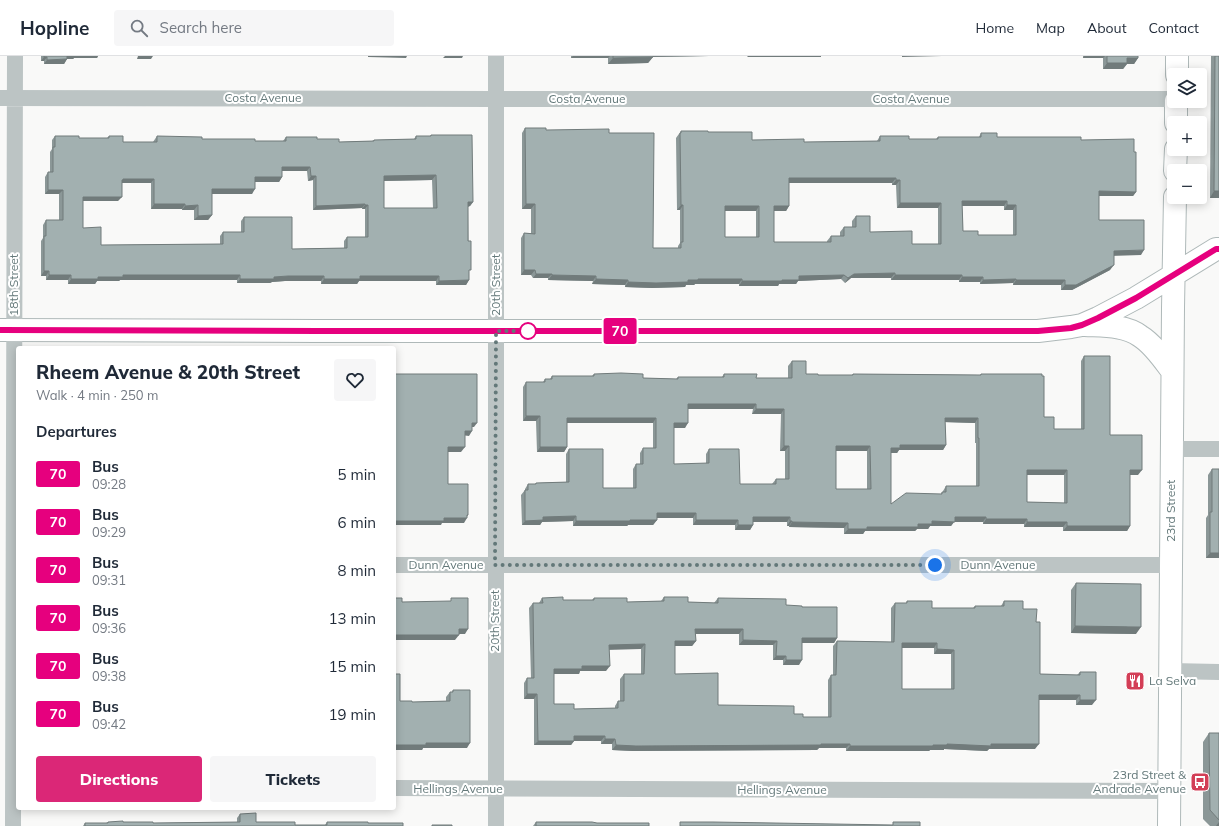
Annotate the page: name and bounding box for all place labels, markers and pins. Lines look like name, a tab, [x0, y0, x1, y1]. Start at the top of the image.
unlabelled marker	[519, 322, 537, 340]
restaurant icon: La Selva	[1124, 670, 1146, 692]
place label: La Selva	[1149, 673, 1196, 688]
place label: 23rd Street & Andrade Avenue	[1093, 767, 1187, 796]
bus stop icon: 23rd Street & Andrade Avenue	[1189, 771, 1211, 793]

